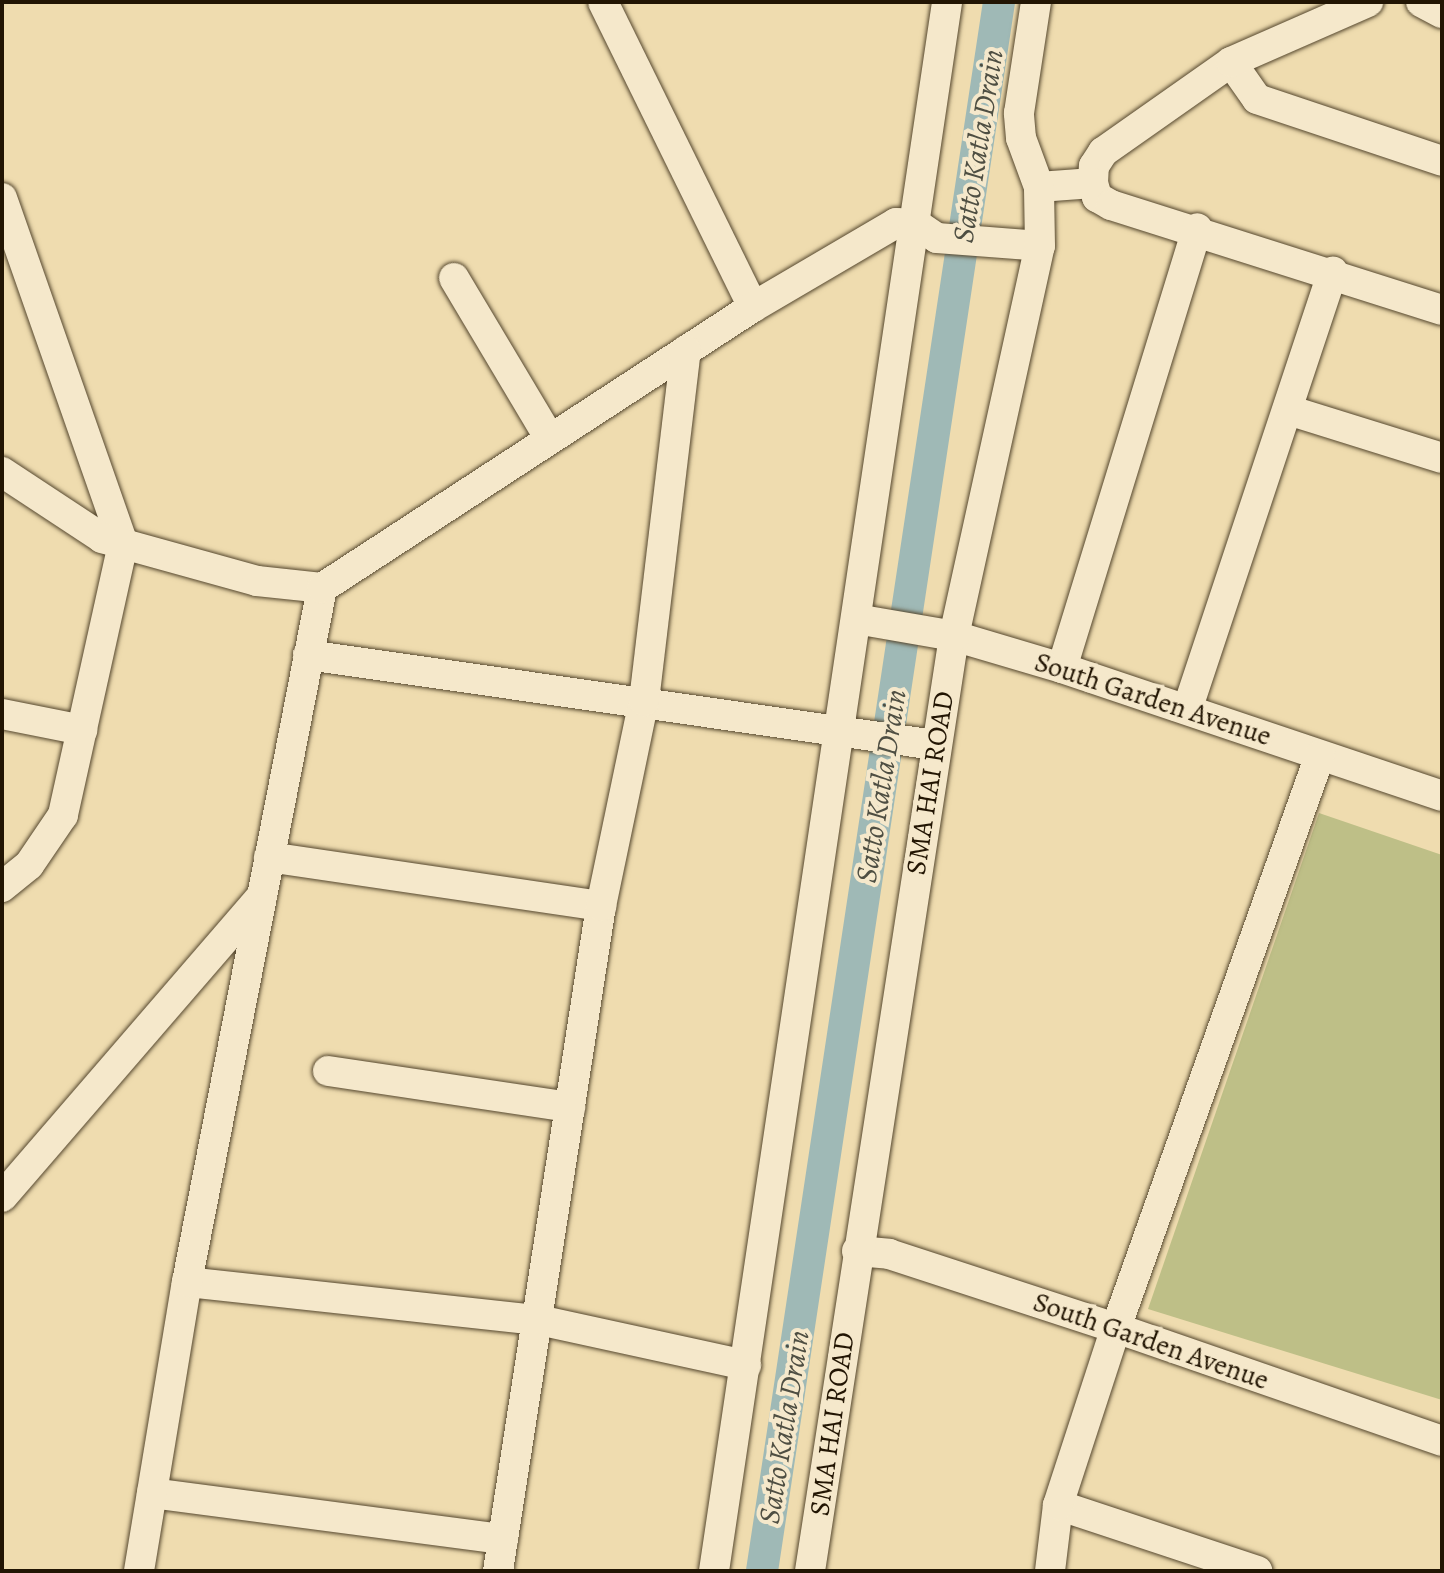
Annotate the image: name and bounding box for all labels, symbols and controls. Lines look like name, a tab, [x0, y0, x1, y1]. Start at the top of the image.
water label: Satto Katla Drain	[945, 47, 1011, 245]
street label: South Garden Avenue	[1030, 645, 1276, 753]
water label: Satto Katla Drain	[848, 687, 914, 885]
street label: SMA HAI ROAD	[899, 689, 961, 877]
street label: South Garden Avenue	[1029, 1285, 1273, 1397]
water label: Satto Katla Drain	[751, 1328, 817, 1526]
street label: SMA HAI ROAD	[802, 1330, 862, 1518]

